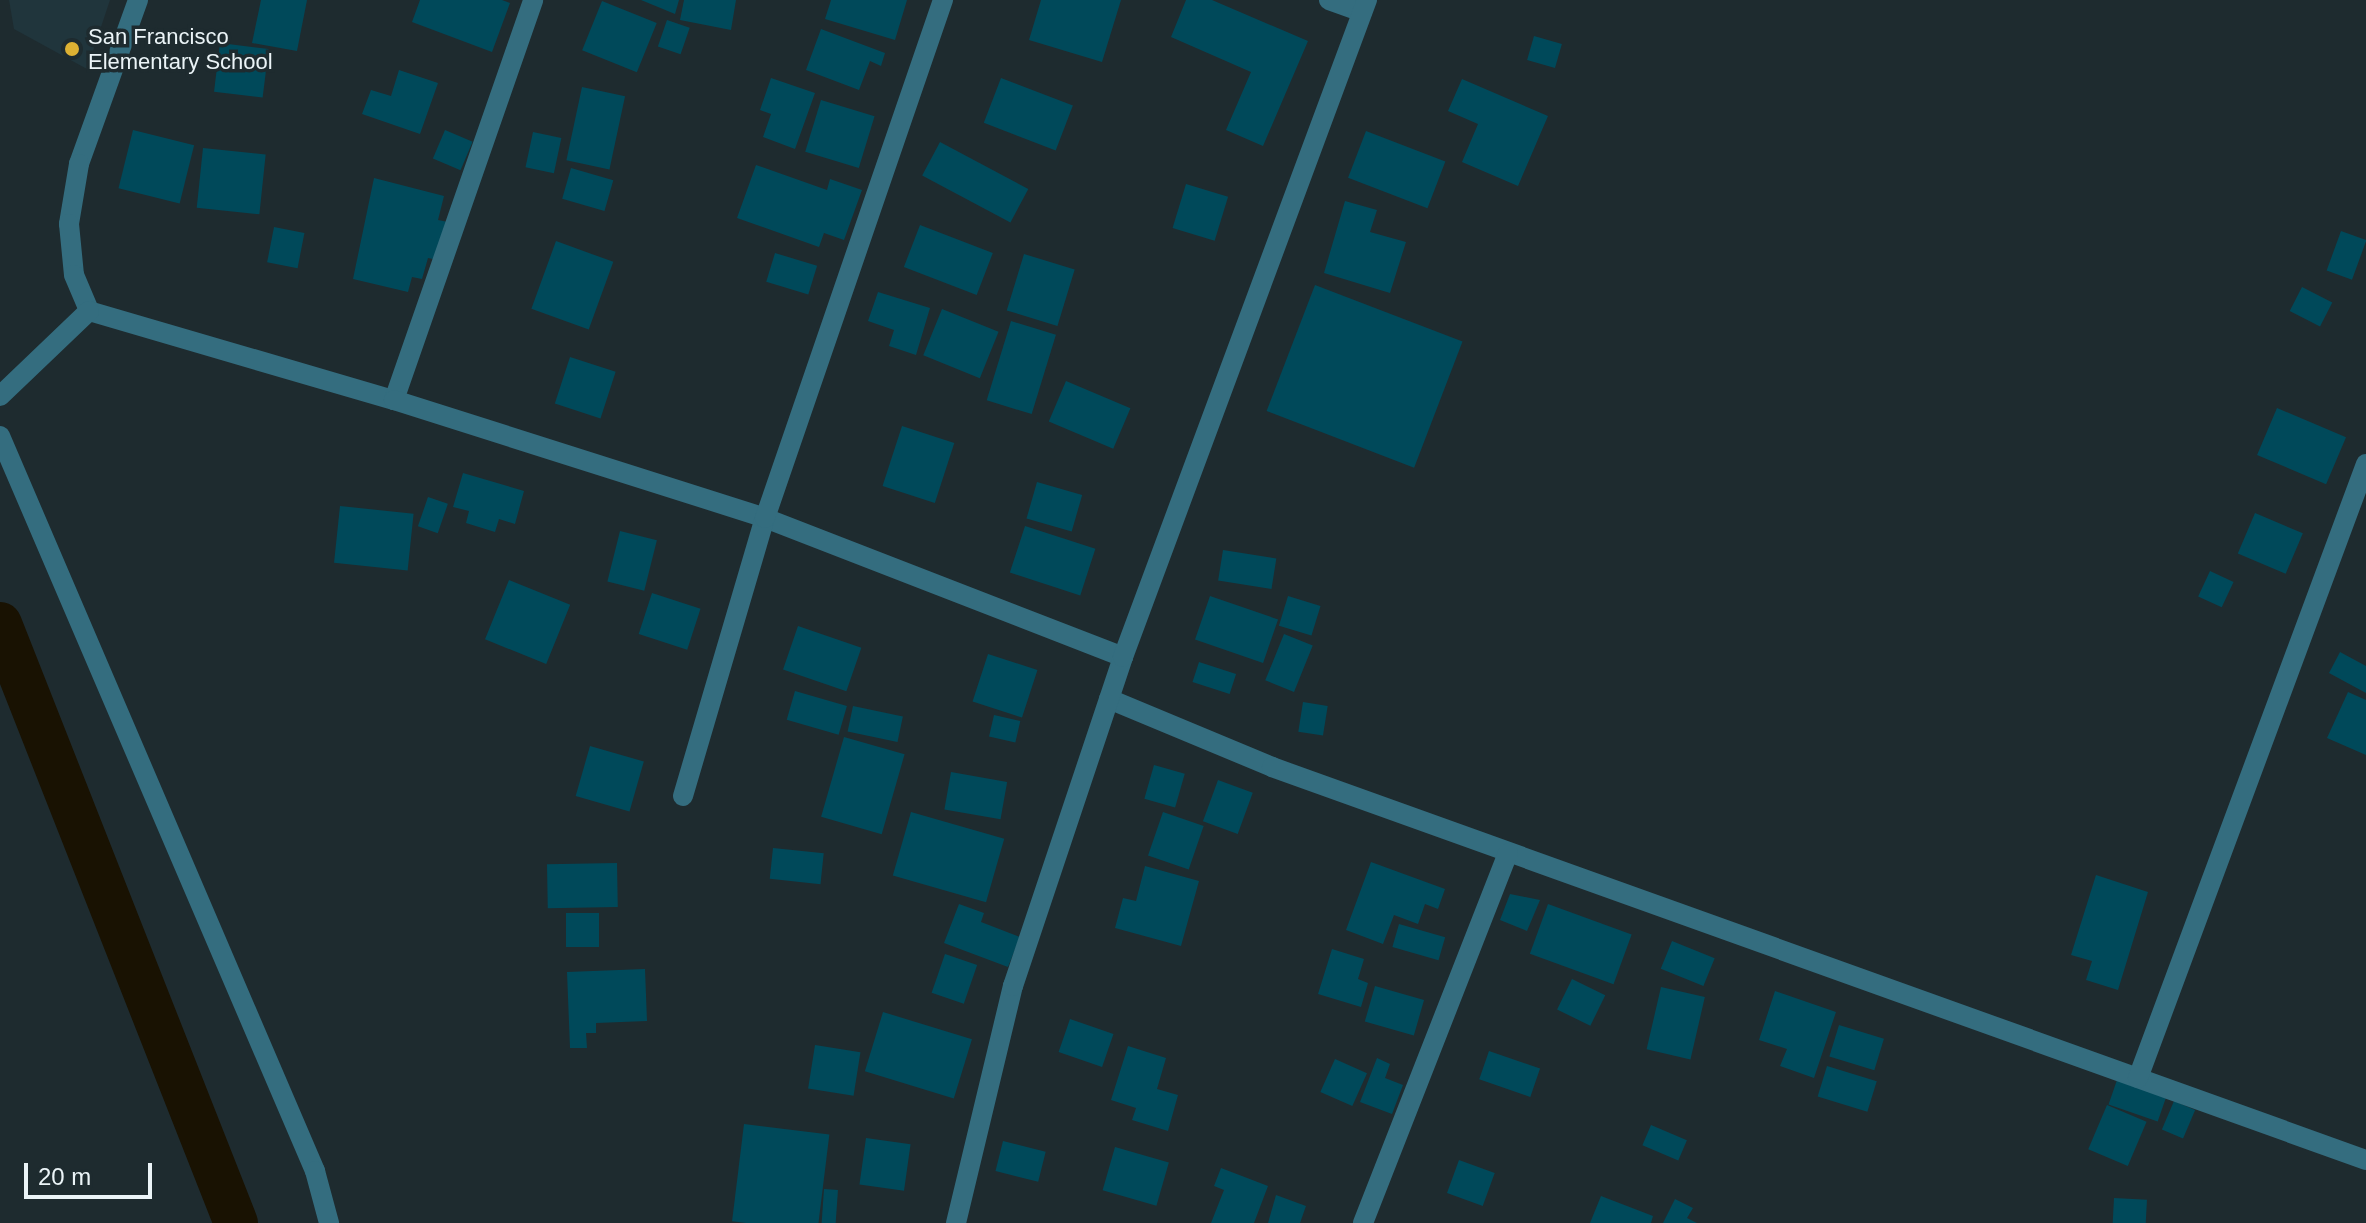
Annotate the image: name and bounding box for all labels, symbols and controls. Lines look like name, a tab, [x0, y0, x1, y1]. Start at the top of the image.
place label: San Francisco Elementary School	[88, 23, 273, 74]
marker: San Francisco Elementary School	[63, 40, 81, 58]
scale bar	[28, 1147, 156, 1197]
text: 20 m	[38, 1163, 91, 1190]

